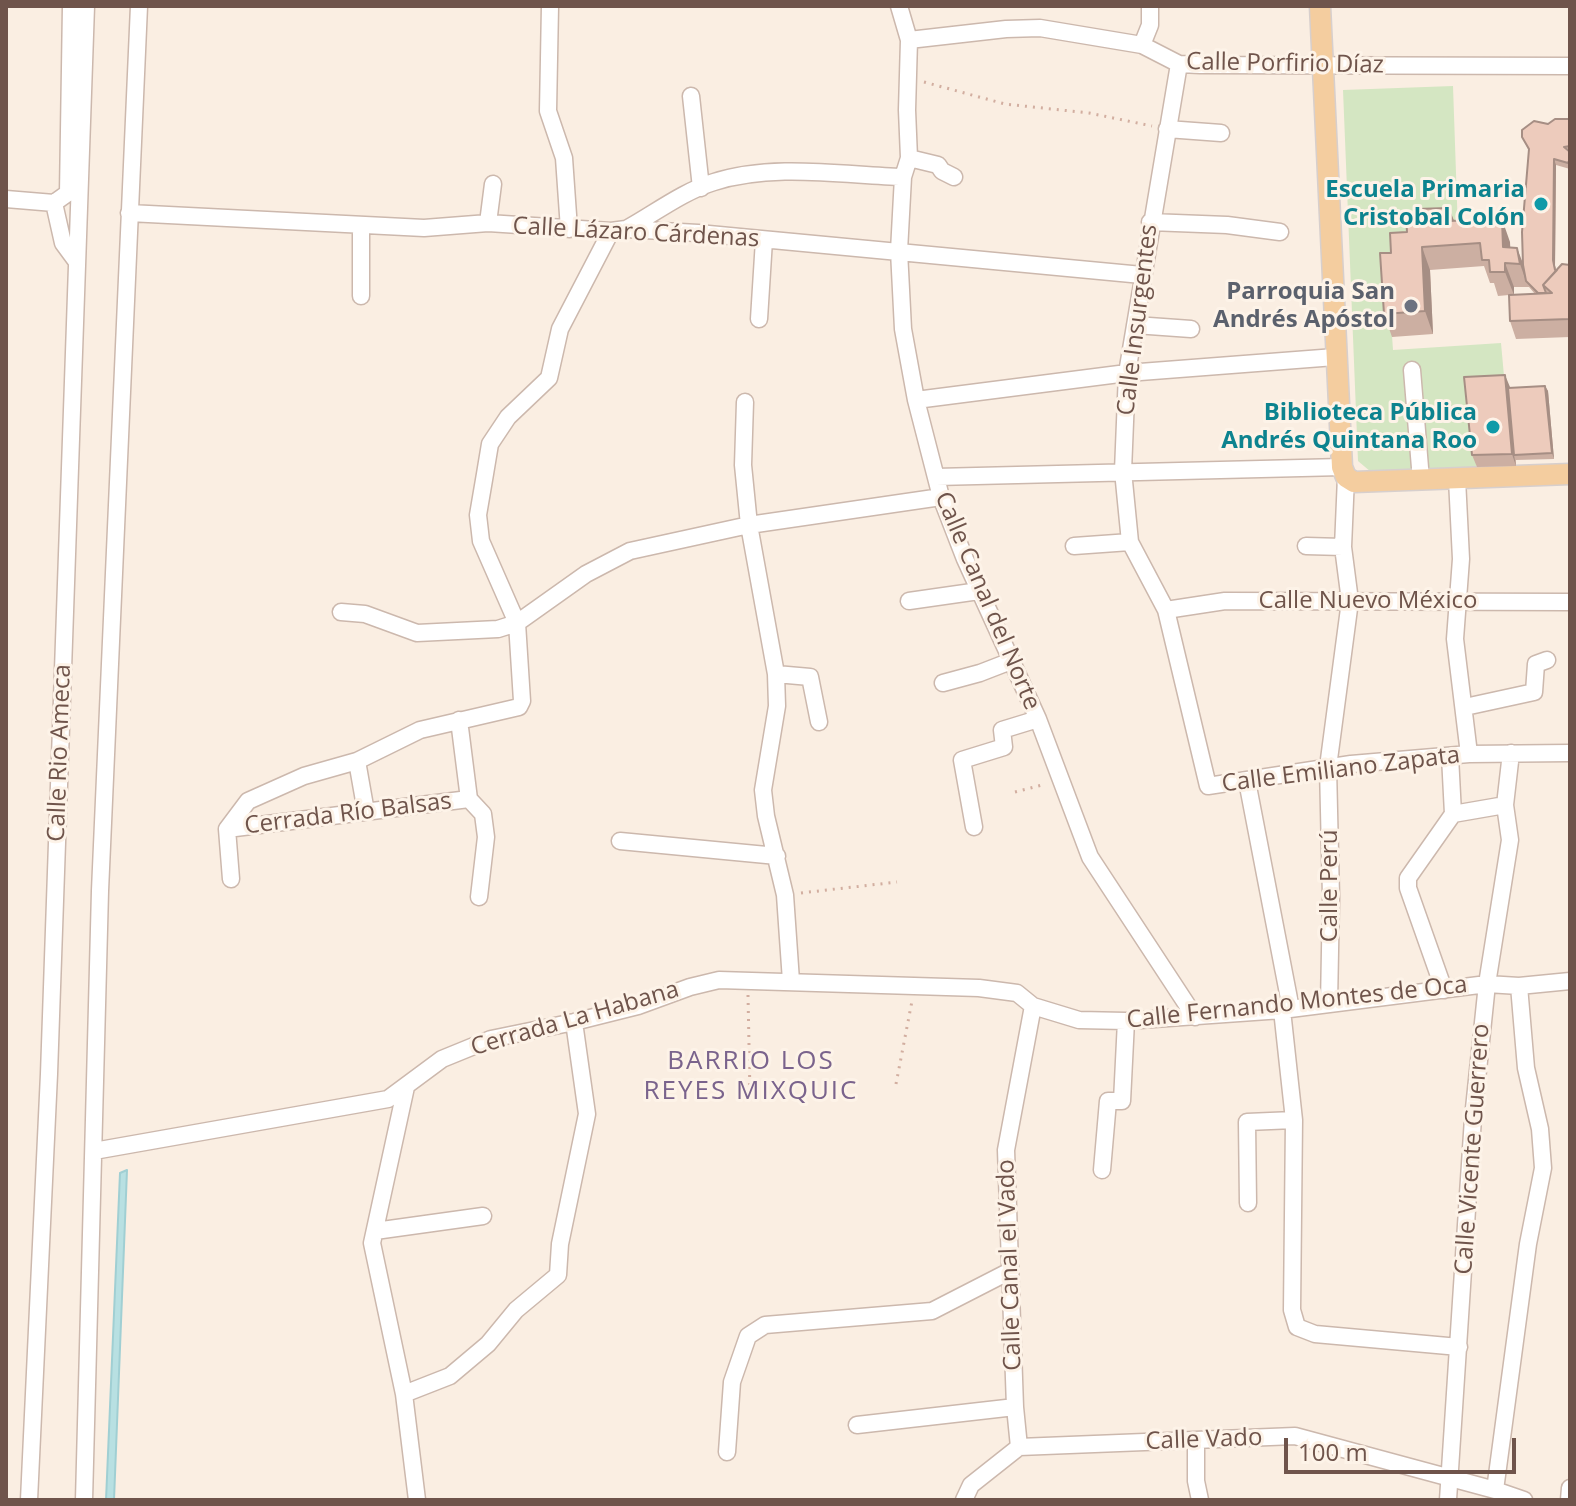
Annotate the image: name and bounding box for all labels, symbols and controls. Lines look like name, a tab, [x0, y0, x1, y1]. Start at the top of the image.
street label: Calle Porfirio Díaz	[1186, 48, 1384, 80]
place label: Escuela Primaria Cristobal Colón	[1325, 176, 1525, 232]
marker: Escuela Primaria Cristobal Colón	[1532, 195, 1550, 213]
street label: Calle Lázaro Cárdenas	[512, 212, 760, 254]
street label: Calle Insurgentes	[1112, 223, 1164, 417]
place label: Parroquia San Andrés Apóstol	[1213, 278, 1395, 334]
marker: Parroquia San Andrés Apóstol	[1402, 297, 1420, 315]
place label: Biblioteca Pública Andrés Quintana Roo	[1221, 399, 1477, 455]
marker: Biblioteca Pública Andrés Quintana Roo	[1484, 418, 1502, 436]
street label: Calle Canal del Norte	[928, 488, 1046, 714]
street label: Calle Nuevo México	[1259, 587, 1477, 615]
street label: Calle Rio Ameca	[43, 664, 77, 842]
street label: Calle Emiliano Zapata	[1220, 741, 1462, 799]
street label: Cerrada Río Balsas	[243, 787, 453, 841]
street label: Calle Perú	[1316, 830, 1344, 942]
street label: Calle Fernando Montes de Oca	[1125, 971, 1469, 1035]
street label: Cerrada La Habana	[468, 976, 682, 1062]
street label: Calle Vicente Guerrero	[1450, 1023, 1496, 1275]
district label: BARRIO LOS REYES MIXQUIC	[644, 1046, 858, 1108]
street label: Calle Canal el Vado	[992, 1159, 1028, 1371]
scale bar	[1288, 1422, 1520, 1472]
street label: Calle Vado	[1145, 1424, 1263, 1456]
text: 100 m	[1298, 1435, 1368, 1468]

